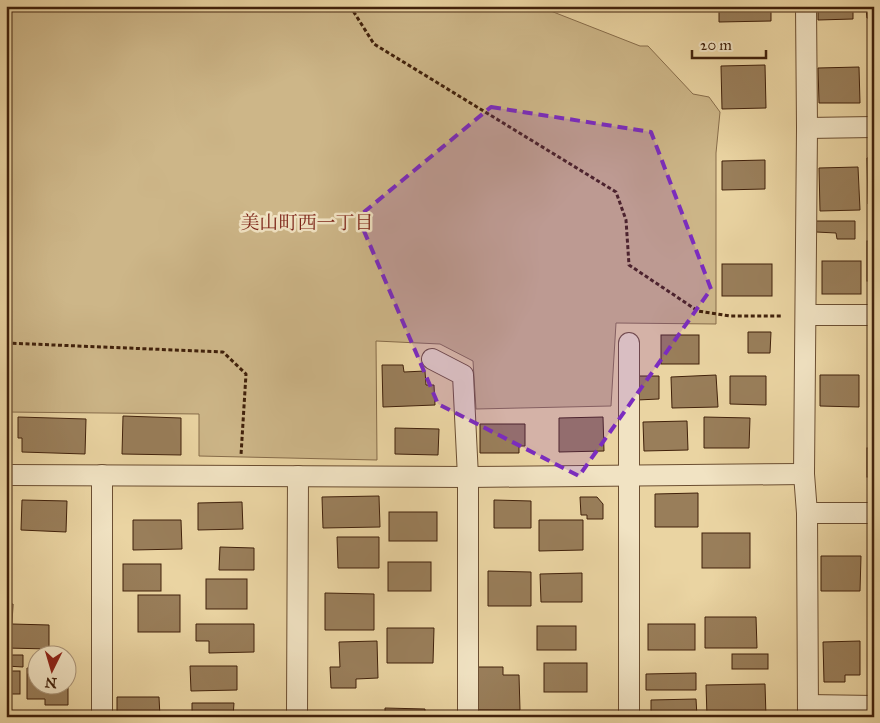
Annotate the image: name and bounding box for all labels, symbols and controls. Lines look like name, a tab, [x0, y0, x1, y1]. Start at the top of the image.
scale bar	[692, 28, 766, 60]
text: 20 m	[700, 36, 732, 54]
district label: 美山町西一丁目	[240, 211, 374, 234]
north arrow	[28, 646, 78, 696]
text: N	[44, 673, 58, 691]

